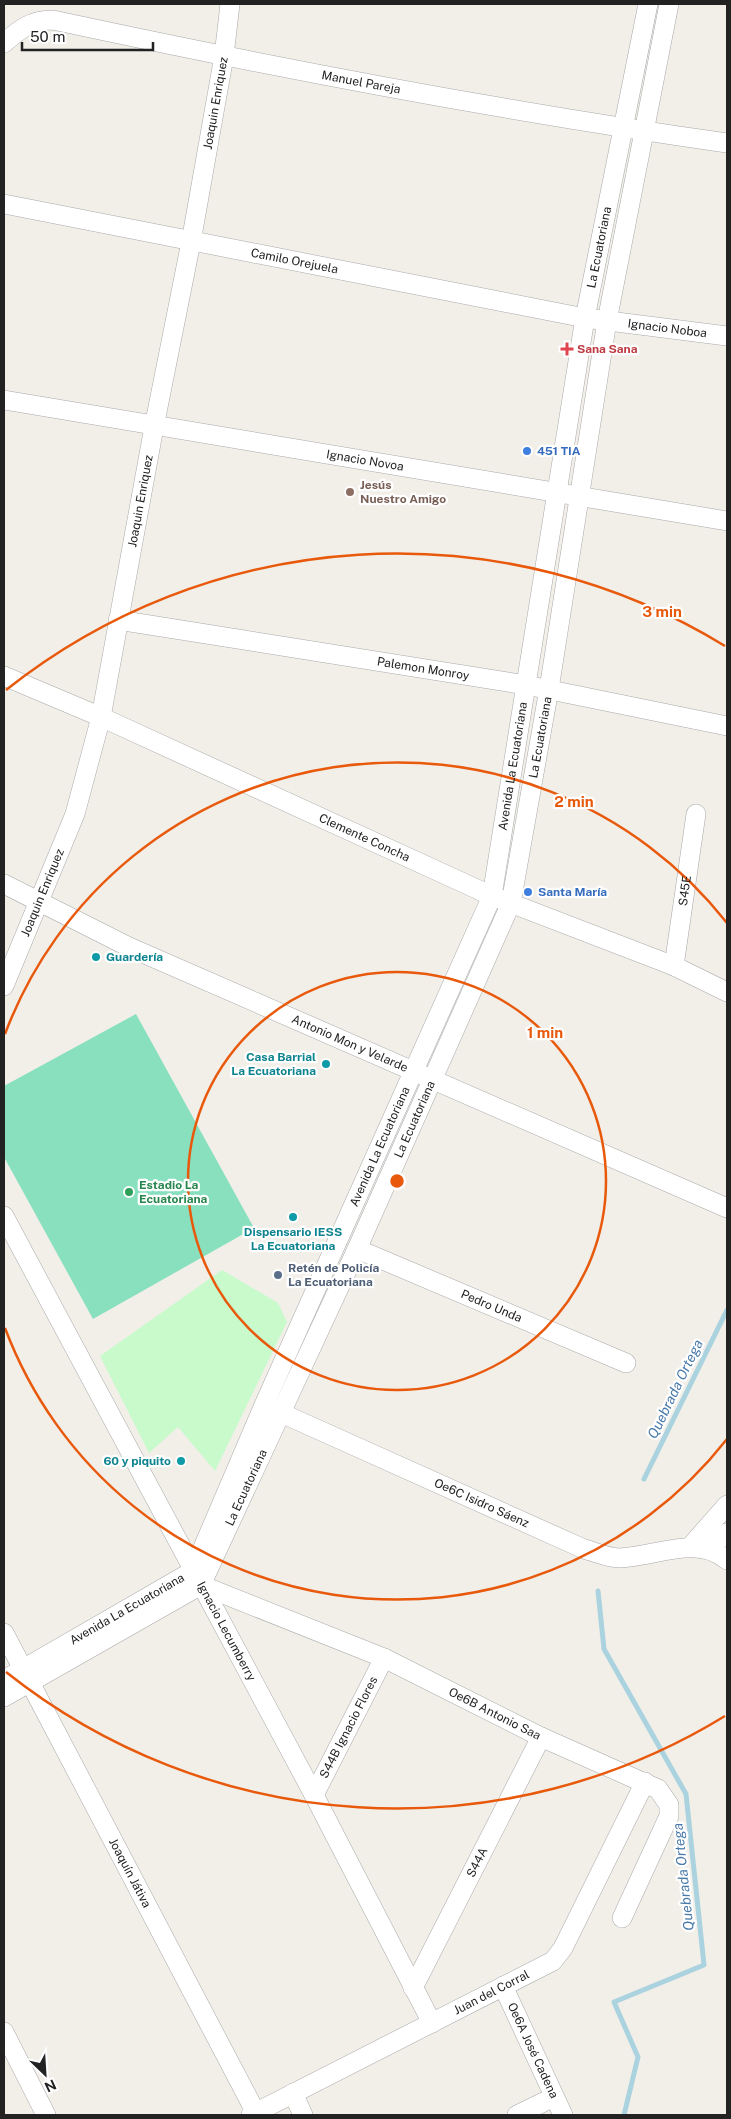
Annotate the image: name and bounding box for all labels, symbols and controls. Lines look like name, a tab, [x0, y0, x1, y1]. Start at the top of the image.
scale bar	[22, 20, 154, 52]
text: 50 m	[30, 28, 65, 45]
street label: Joaquin Enriquez	[201, 56, 231, 150]
street label: Manuel Pareja	[321, 68, 402, 97]
street label: La Ecuatoriana	[584, 205, 614, 289]
street label: Camilo Orejuela	[250, 246, 339, 276]
street label: Ignacio Noboa	[627, 316, 708, 340]
place label: Sana Sana	[577, 342, 638, 356]
marker: Sana Sana	[561, 343, 573, 355]
place label: 451 TIA	[537, 444, 581, 458]
marker: 451 TIA	[521, 445, 533, 457]
street label: Ignacio Novoa	[325, 447, 405, 474]
street label: Joaquin Enriquez	[125, 454, 156, 548]
place label: Jesús Nuestro Amigo	[360, 478, 446, 506]
marker: Jesús Nuestro Amigo	[344, 486, 356, 498]
text: 3 min	[642, 603, 682, 620]
street label: Palemon Monroy	[376, 654, 471, 683]
street label: La Ecuatoriana	[526, 695, 555, 779]
street label: Avenida La Ecuatoriana	[496, 701, 530, 831]
text: 2 min	[554, 793, 594, 810]
street label: Clemente Concha	[317, 811, 412, 864]
street label: Joaquin Enriquez	[18, 846, 67, 939]
street label: S45E	[676, 875, 694, 907]
place label: Santa María	[538, 885, 607, 899]
marker: Santa María	[522, 886, 534, 898]
place label: Guardería	[106, 950, 163, 964]
marker: Guardería	[90, 951, 102, 963]
street label: Antonio Mon y Velarde	[290, 1012, 410, 1075]
text: 1 min	[527, 1024, 563, 1041]
place label: Casa Barrial La Ecuatoriana	[231, 1050, 316, 1078]
marker: Casa Barrial La Ecuatoriana	[320, 1058, 332, 1070]
street label: La Ecuatoriana	[392, 1079, 438, 1160]
street label: Avenida La Ecuatoriana	[347, 1084, 413, 1209]
centre of rings	[388, 1172, 406, 1190]
place label: Estadio La Ecuatoriana	[139, 1178, 208, 1206]
marker: Estadio La Ecuatoriana	[123, 1186, 135, 1198]
marker: Dispensario IESS La Ecuatoriana	[287, 1211, 299, 1223]
place label: Dispensario IESS La Ecuatoriana	[244, 1225, 342, 1253]
place label: Retén de Policía La Ecuatoriana	[288, 1261, 380, 1289]
marker: Retén de Policía La Ecuatoriana	[272, 1269, 284, 1281]
street label: Pedro Unda	[459, 1287, 524, 1325]
water label: Quebrada Ortega	[644, 1337, 706, 1441]
street label: La Ecuatoriana	[222, 1447, 270, 1528]
place label: 60 y piquito	[103, 1454, 171, 1468]
marker: 60 y piquito	[175, 1455, 187, 1467]
street label: Oe6C Isidro Sáenz	[432, 1476, 531, 1530]
street label: Avenida La Ecuatoriana	[67, 1571, 187, 1648]
street label: Ignacio Lecumberry	[194, 1579, 259, 1684]
street label: S44B Ignacio Flores	[317, 1674, 380, 1781]
street label: Oe6B Antonio Saa	[446, 1685, 543, 1743]
water label: Quebrada Ortega	[669, 1822, 697, 1932]
street label: Joaquín Játiva	[106, 1836, 154, 1910]
street label: S44A	[464, 1845, 491, 1880]
street label: Juan del Corral	[451, 1967, 532, 2017]
street label: Oe6A José Cadena	[505, 2000, 561, 2100]
north arrow	[20, 2049, 70, 2099]
text: N	[42, 2076, 59, 2095]

